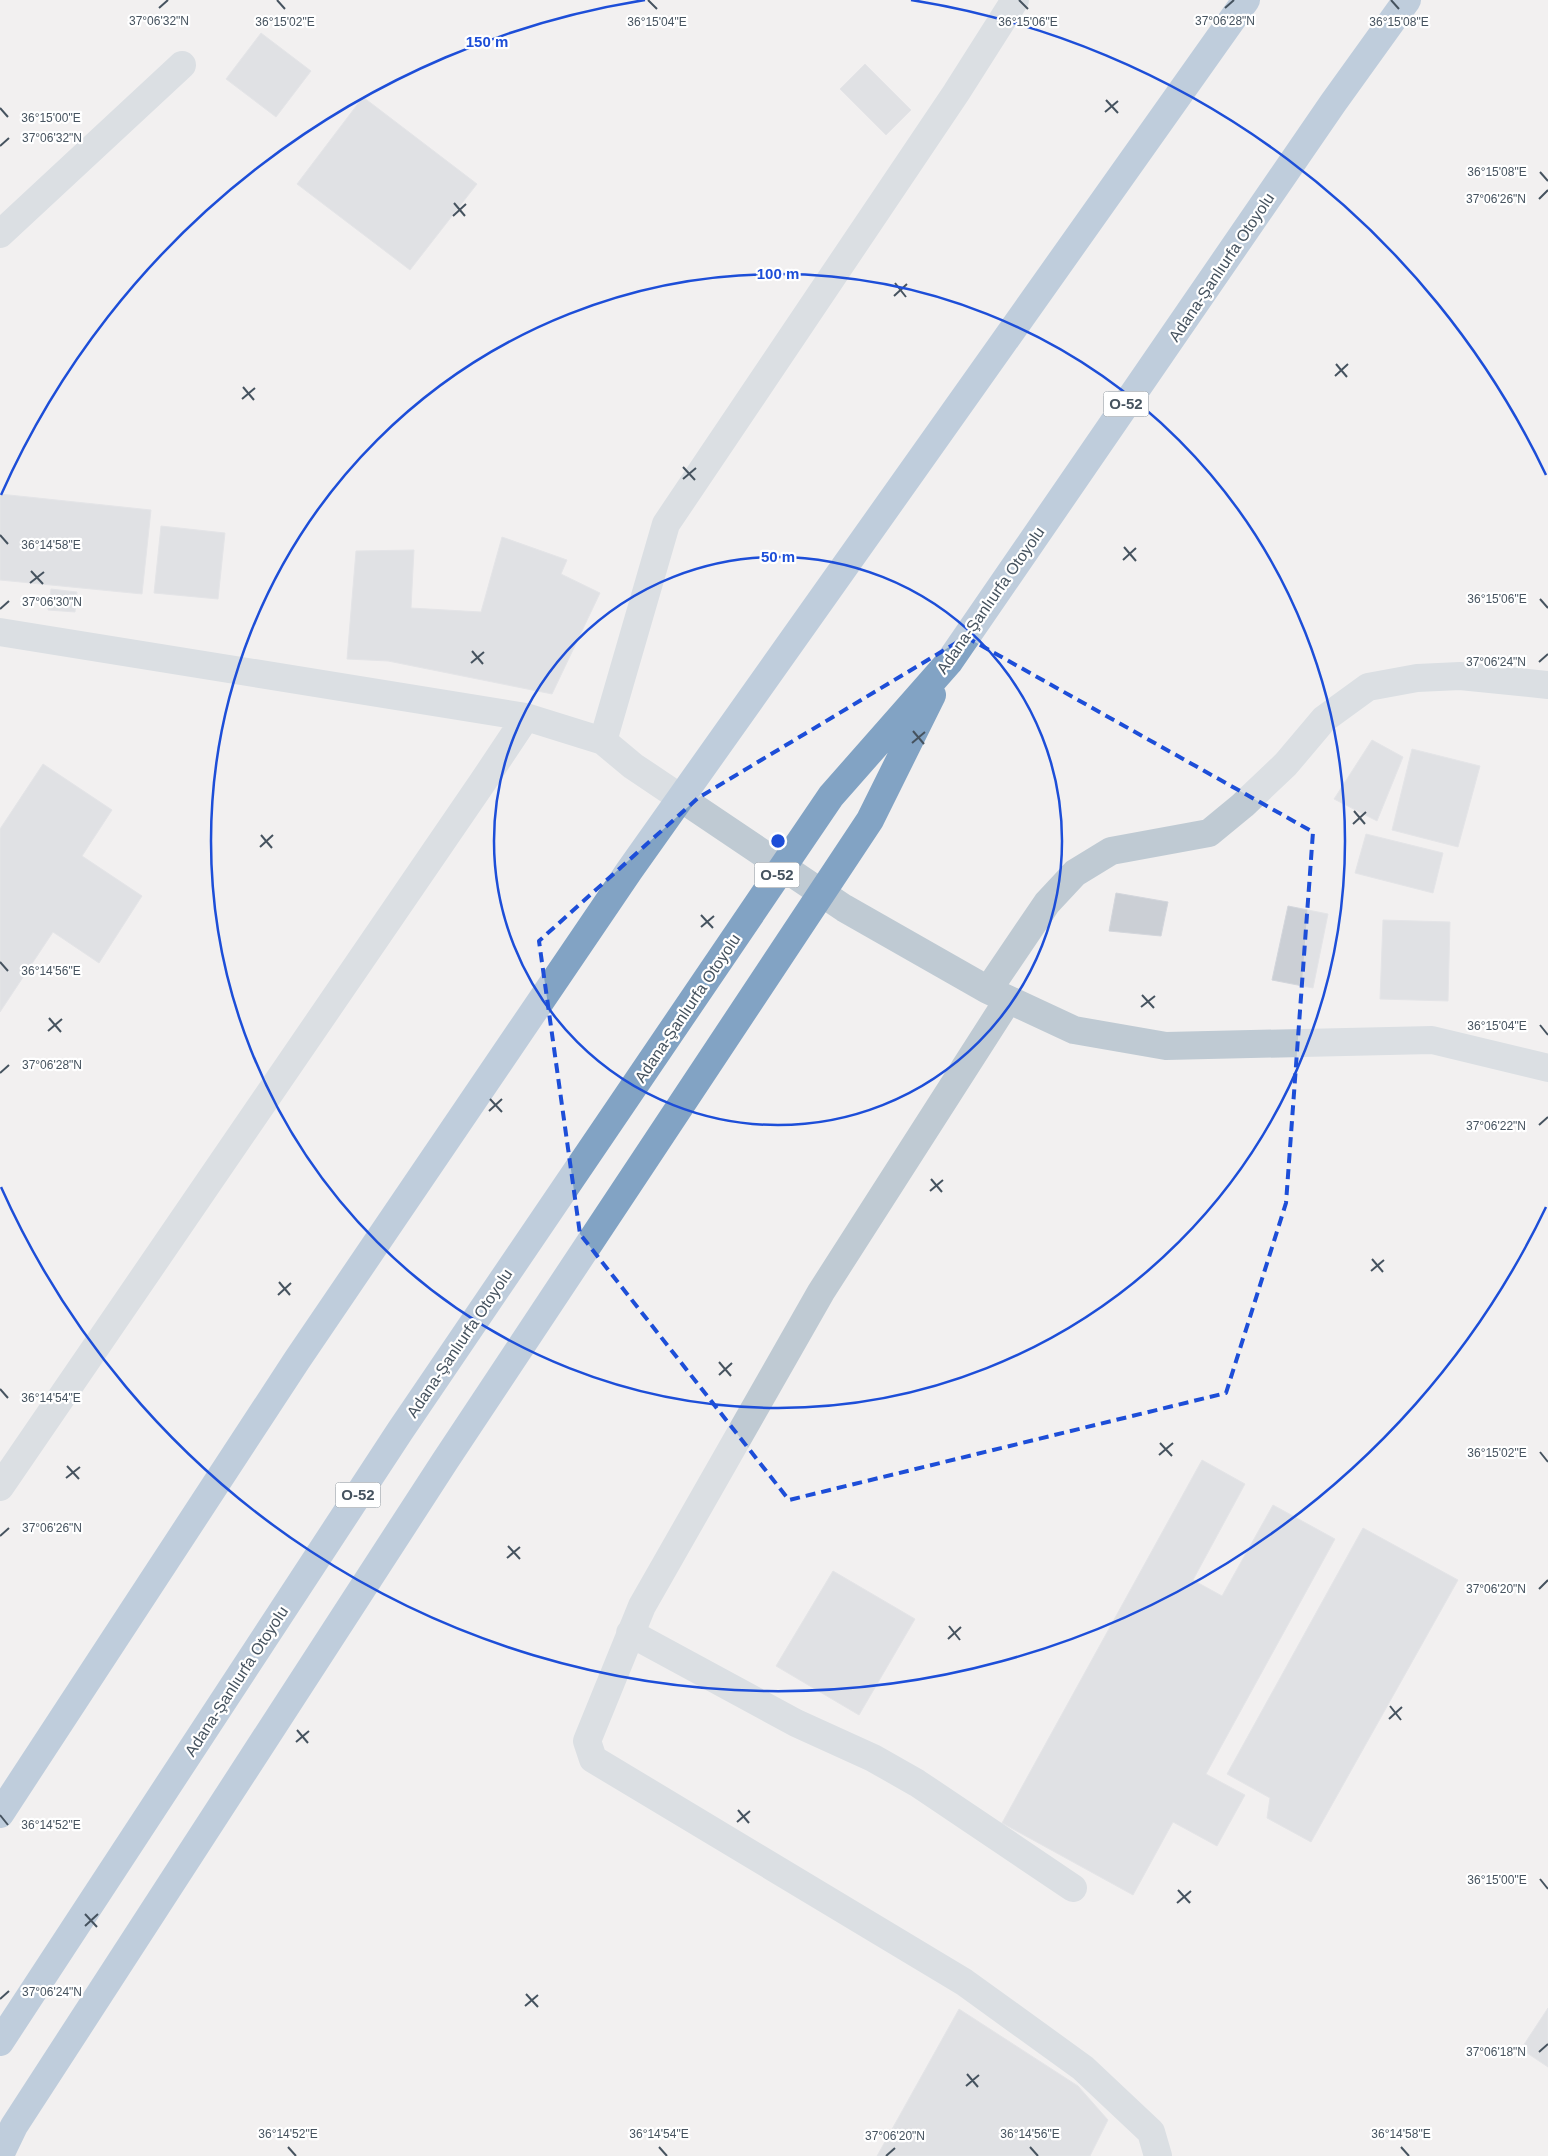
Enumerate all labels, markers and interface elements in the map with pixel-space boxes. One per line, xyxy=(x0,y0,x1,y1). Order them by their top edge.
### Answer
text: 37°06'32"N xyxy=(129,14,189,28)
text: 37°06'28"N xyxy=(1195,14,1255,28)
text: 36°15'02"E xyxy=(255,15,315,29)
text: 36°15'04"E xyxy=(627,15,687,29)
text: 36°15'06"E xyxy=(998,15,1058,29)
text: 36°15'08"E xyxy=(1369,15,1429,29)
text: 150 m xyxy=(466,33,508,50)
text: 36°15'00"E xyxy=(21,111,81,125)
text: 37°06'32"N xyxy=(22,131,82,145)
text: 36°15'08"E xyxy=(1467,165,1527,179)
street label: Adana-Şanlıurfa Otoyolu xyxy=(1165,190,1277,345)
text: 37°06'26"N xyxy=(1466,192,1526,206)
text: 100 m xyxy=(757,265,799,282)
road number: O-52 xyxy=(1104,392,1148,416)
street label: Adana-Şanlıurfa Otoyolu xyxy=(933,524,1048,677)
text: 36°14'58"E xyxy=(21,538,81,552)
text: 50 m xyxy=(761,548,795,565)
text: 36°15'06"E xyxy=(1467,592,1527,606)
text: 37°06'30"N xyxy=(22,595,82,609)
text: 37°06'24"N xyxy=(1466,655,1526,669)
centre of rings xyxy=(769,832,787,850)
road number: O-52 xyxy=(754,862,800,888)
street label: Adana-Şanlıurfa Otoyolu xyxy=(631,931,743,1086)
text: 36°14'56"E xyxy=(21,964,81,978)
text: 36°15'04"E xyxy=(1467,1019,1527,1033)
text: 37°06'28"N xyxy=(22,1058,82,1072)
text: 37°06'22"N xyxy=(1466,1119,1526,1133)
street label: Adana-Şanlıurfa Otoyolu xyxy=(403,1266,515,1421)
text: 36°14'54"E xyxy=(21,1391,81,1405)
text: 36°15'02"E xyxy=(1467,1446,1527,1460)
road number: O-52 xyxy=(336,1482,380,1508)
text: 37°06'26"N xyxy=(22,1521,82,1535)
text: 37°06'20"N xyxy=(1466,1582,1526,1596)
street label: Adana-Şanlıurfa Otoyolu xyxy=(182,1603,291,1759)
text: 36°14'52"E xyxy=(21,1818,81,1832)
text: 36°15'00"E xyxy=(1467,1873,1527,1887)
text: 37°06'24"N xyxy=(22,1985,82,1999)
text: 37°06'18"N xyxy=(1466,2045,1526,2059)
text: 36°14'52"E xyxy=(258,2127,318,2141)
text: 36°14'54"E xyxy=(629,2127,689,2141)
text: 36°14'56"E xyxy=(1000,2127,1060,2141)
text: 36°14'58"E xyxy=(1371,2127,1431,2141)
text: 37°06'20"N xyxy=(865,2129,925,2143)

